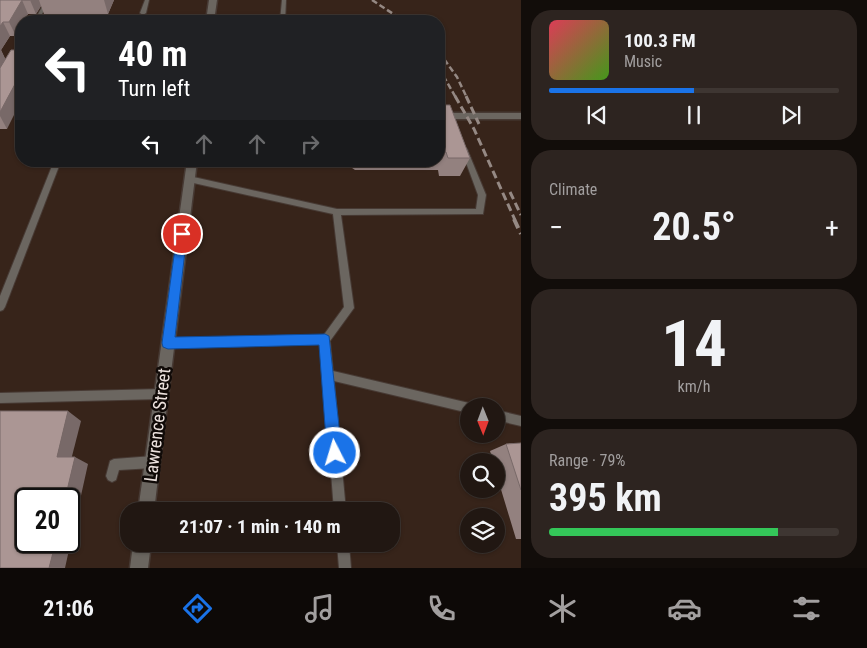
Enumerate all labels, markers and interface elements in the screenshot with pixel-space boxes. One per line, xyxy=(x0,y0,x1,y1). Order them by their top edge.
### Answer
text: 100.3 FM xyxy=(624,29,696,52)
text: 40 m xyxy=(118,34,187,75)
icon: left xyxy=(35,35,100,100)
text: Music xyxy=(624,52,662,71)
text: Turn left xyxy=(118,76,190,101)
icon: previous xyxy=(583,101,611,129)
icon: pause xyxy=(680,101,708,129)
icon: next xyxy=(777,101,805,129)
icon: left xyxy=(137,130,165,158)
icon: ahead xyxy=(190,130,218,158)
icon: ahead xyxy=(243,130,271,158)
icon: right xyxy=(296,130,324,158)
text: Climate xyxy=(549,180,597,199)
text: 20.5° xyxy=(652,205,736,249)
text: − xyxy=(549,211,563,244)
text: + xyxy=(825,211,839,244)
pin xyxy=(161,213,203,255)
icon: arrive xyxy=(168,220,196,248)
text: 14 xyxy=(661,306,727,382)
street label: Lawrence Street xyxy=(140,367,174,483)
text: km/h xyxy=(678,377,710,396)
north arrow xyxy=(460,398,505,442)
map controls xyxy=(460,398,505,553)
position arrow xyxy=(308,426,360,478)
text: Range · 79% xyxy=(549,451,625,470)
button: search xyxy=(460,453,505,498)
text: 395 km xyxy=(549,476,662,520)
speed limit sign: 20 xyxy=(15,488,80,553)
button: layers xyxy=(460,508,505,553)
text: 21:07 · 1 min · 140 m xyxy=(179,515,341,538)
icon: directions xyxy=(180,591,215,626)
icon: music xyxy=(302,591,337,626)
icon: phone xyxy=(424,591,459,626)
icon: climate xyxy=(545,591,580,626)
icon: car xyxy=(667,591,702,626)
icon: filters xyxy=(789,591,824,626)
text: 21:06 xyxy=(43,596,94,621)

